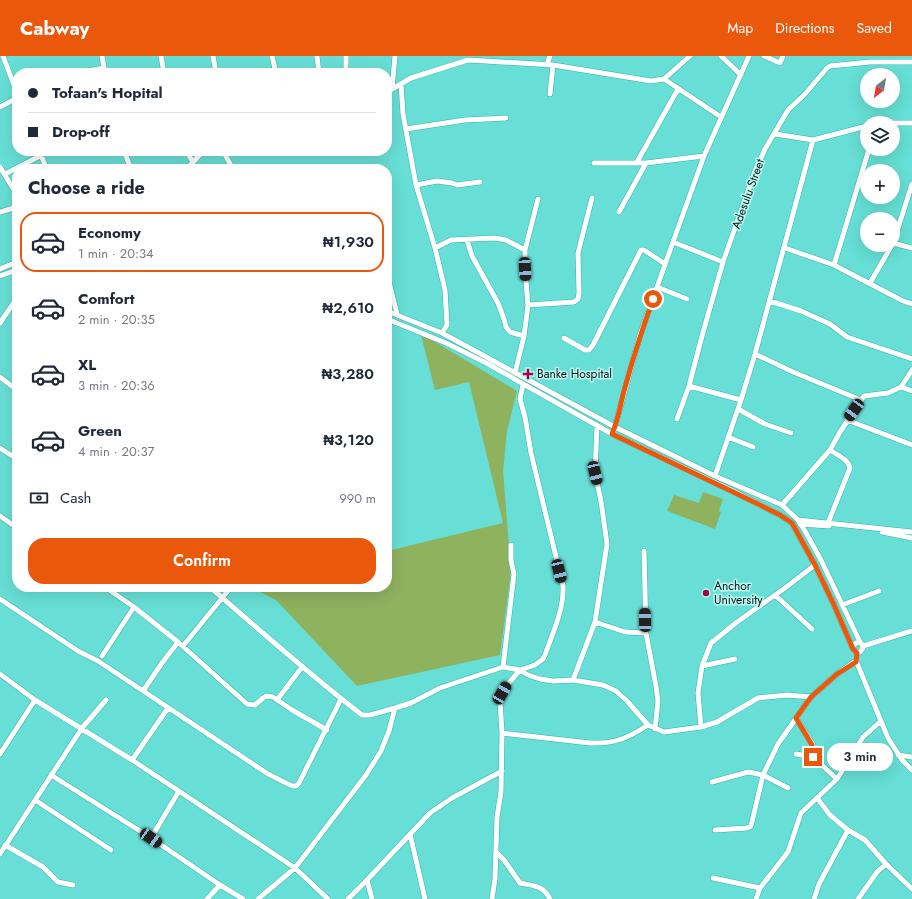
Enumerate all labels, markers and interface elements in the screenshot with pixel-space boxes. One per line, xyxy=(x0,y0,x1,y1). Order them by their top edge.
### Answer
text: Cabway xyxy=(20,15,90,42)
text: Map xyxy=(727,18,753,38)
text: Directions xyxy=(775,18,835,38)
text: Saved xyxy=(857,18,892,38)
north arrow xyxy=(860,68,900,108)
map controls xyxy=(860,68,900,252)
text: Tofaan's Hopital xyxy=(52,82,163,104)
button: layers xyxy=(860,116,900,156)
text: Drop-off xyxy=(52,121,110,143)
street label: Adesulu Street xyxy=(727,156,769,232)
button: + xyxy=(860,164,900,204)
text: Choose a ride xyxy=(28,175,145,201)
button: − xyxy=(860,212,900,252)
text: Economy xyxy=(78,222,141,244)
icon: car xyxy=(30,224,66,260)
text: ₦1,930 xyxy=(323,231,374,253)
text: 1 min · 20:34 xyxy=(78,244,154,263)
car xyxy=(518,257,532,281)
text: Comfort xyxy=(78,288,135,310)
icon: car xyxy=(30,290,66,326)
route start xyxy=(644,290,662,308)
text: ₦2,610 xyxy=(322,297,374,319)
text: 2 min · 20:35 xyxy=(78,310,155,329)
text: XL xyxy=(78,354,96,376)
icon: car xyxy=(30,356,66,392)
text: ₦3,280 xyxy=(322,363,374,385)
place label: Banke Hospital xyxy=(537,365,612,383)
marker: Banke Hospital xyxy=(522,368,534,380)
text: 3 min · 20:36 xyxy=(78,376,155,395)
car xyxy=(842,397,866,423)
text: Green xyxy=(78,420,122,442)
icon: car xyxy=(30,422,66,458)
text: ₦3,120 xyxy=(323,429,374,451)
text: 4 min · 20:37 xyxy=(78,442,154,461)
car xyxy=(586,460,604,486)
icon: cash xyxy=(28,487,50,509)
text: Cash xyxy=(60,487,91,509)
text: 990 m xyxy=(339,489,376,508)
button: Confirm xyxy=(28,538,376,584)
car xyxy=(550,558,568,584)
place label: Anchor University xyxy=(714,577,763,609)
marker: Anchor University xyxy=(701,588,711,598)
car xyxy=(639,608,651,632)
car xyxy=(491,680,513,706)
callout: 3 min xyxy=(827,743,893,771)
text: 3 min xyxy=(844,747,876,766)
route end xyxy=(804,748,822,766)
car xyxy=(138,826,164,850)

